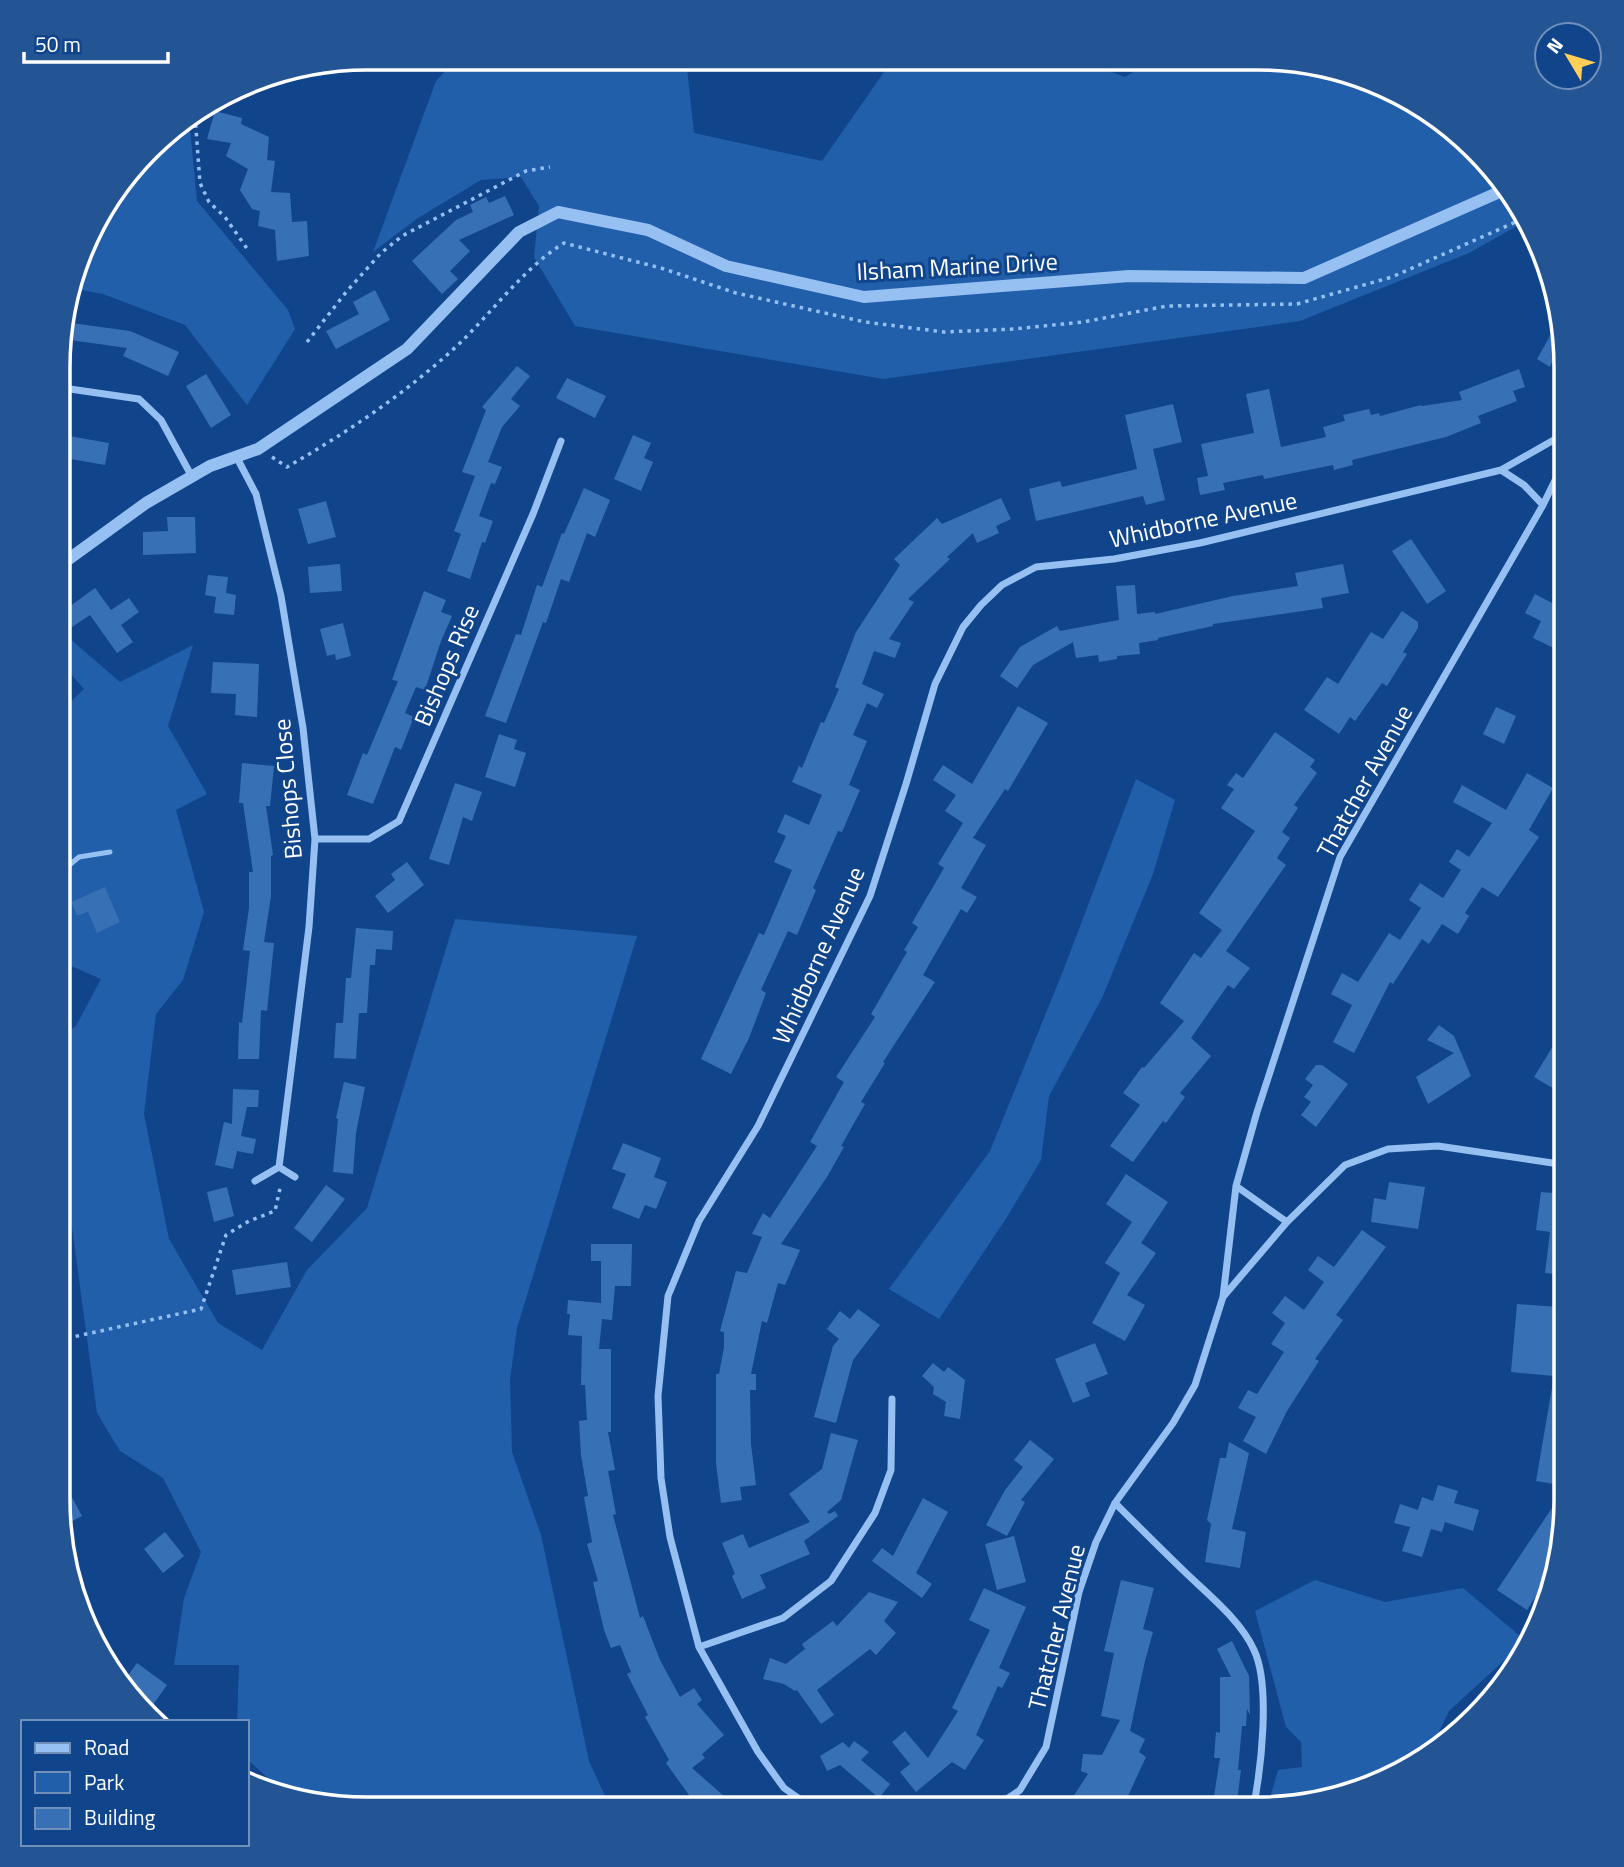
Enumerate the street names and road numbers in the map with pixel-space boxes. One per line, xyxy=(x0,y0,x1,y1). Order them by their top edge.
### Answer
street label: Ilsham Marine Drive xyxy=(856,243,1058,289)
street label: Whidborne Avenue xyxy=(1106,482,1300,556)
street label: Bishops Rise xyxy=(404,599,488,731)
street label: Thatcher Avenue xyxy=(1307,698,1421,864)
street label: Bishops Close xyxy=(263,717,311,861)
street label: Whidborne Avenue xyxy=(763,860,873,1050)
street label: Thatcher Avenue xyxy=(1018,1540,1094,1714)

